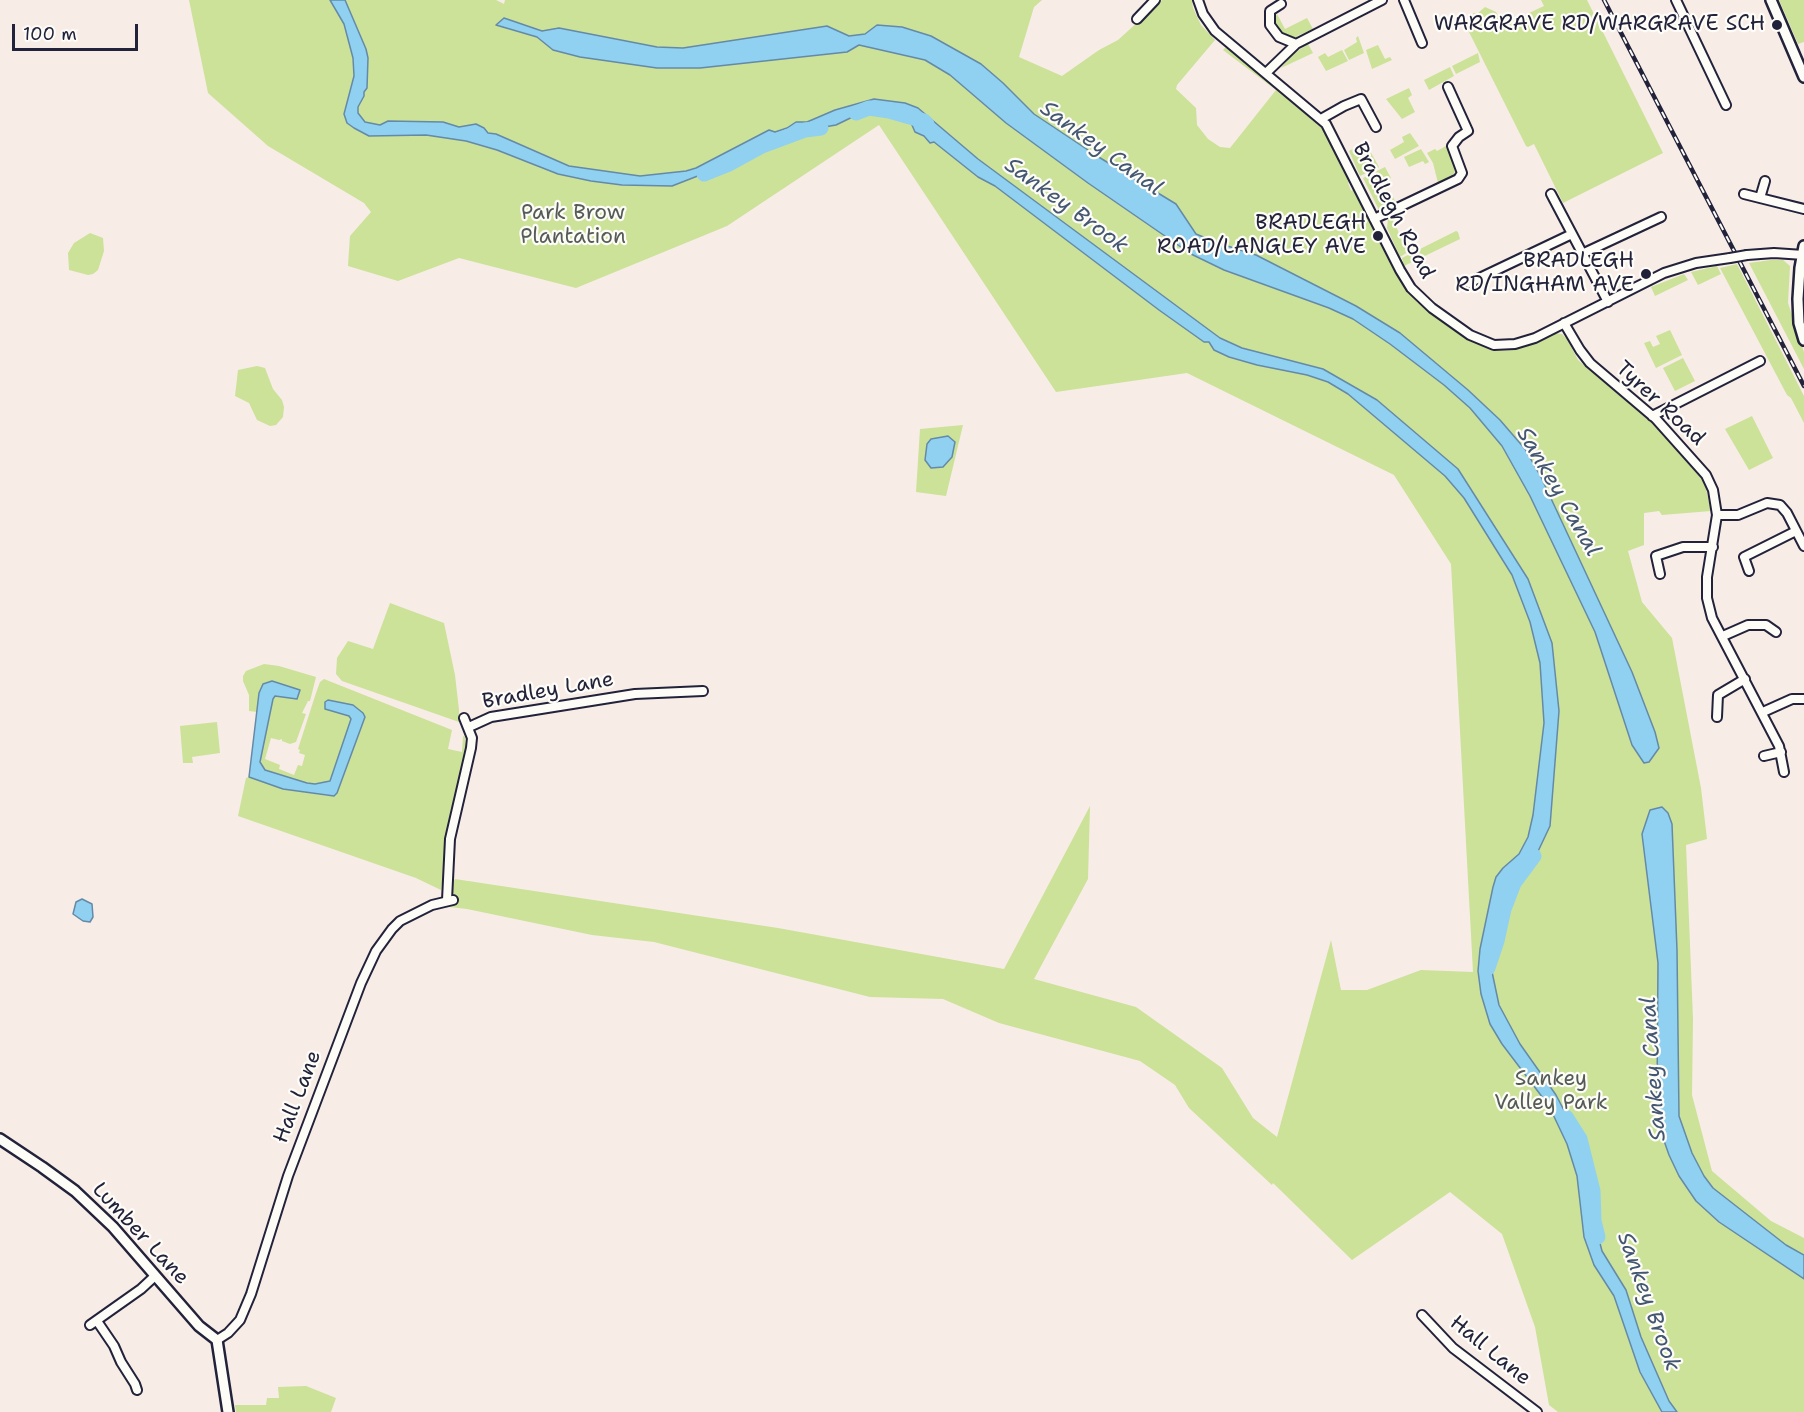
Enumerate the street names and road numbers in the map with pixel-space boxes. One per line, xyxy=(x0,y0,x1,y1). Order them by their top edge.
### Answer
street label: Bradlegh Road xyxy=(1347,139,1439,283)
street label: Tyrer Road xyxy=(1610,356,1710,452)
street label: Bradley Lane xyxy=(480,667,616,715)
street label: Hall Lane xyxy=(269,1047,327,1147)
street label: Lumber Lane xyxy=(86,1178,194,1290)
street label: Hall Lane xyxy=(1444,1311,1536,1391)

